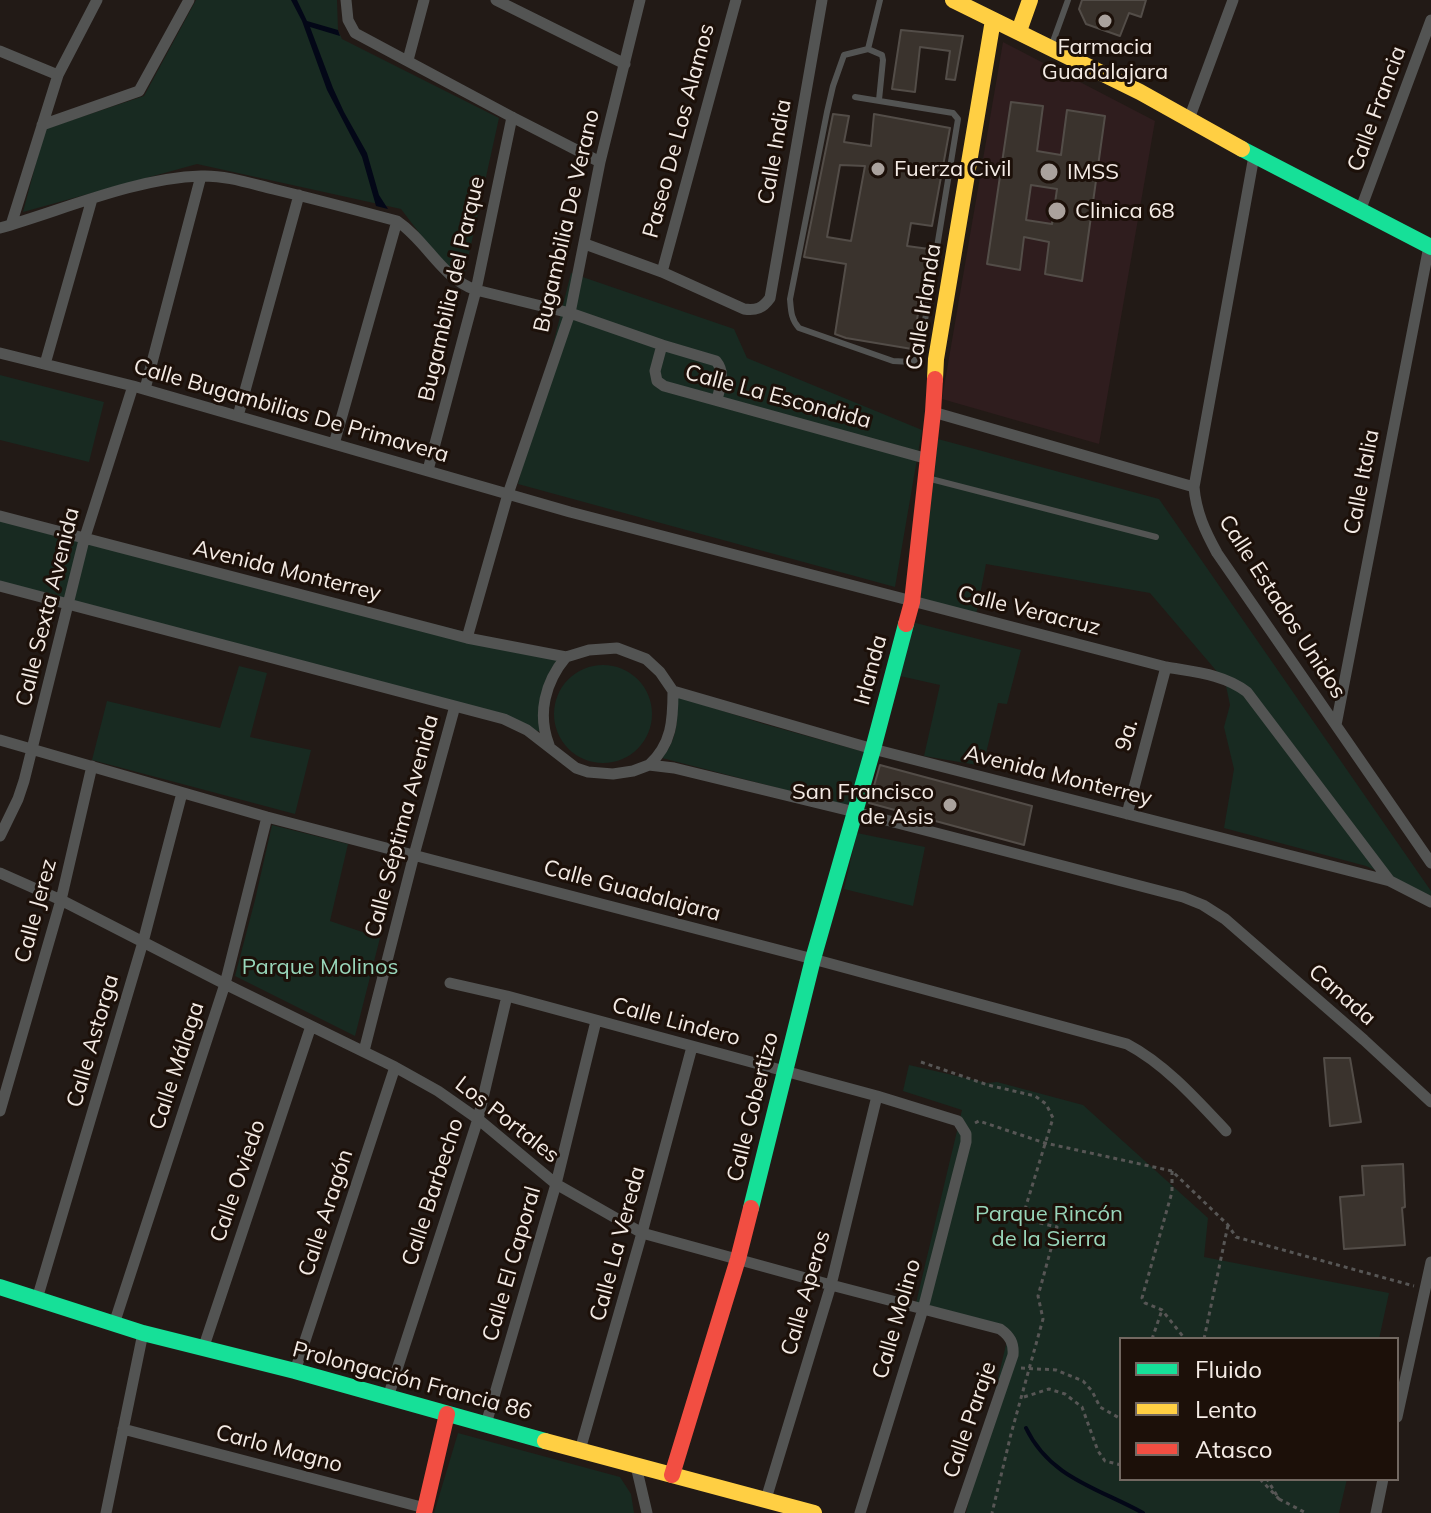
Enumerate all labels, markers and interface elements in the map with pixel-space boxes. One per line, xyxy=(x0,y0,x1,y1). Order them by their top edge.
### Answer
marker: Farmacia Guadalajara xyxy=(1096,12,1114,30)
street label: Paseo De Los Alamos xyxy=(638,21,720,241)
place label: Farmacia Guadalajara xyxy=(1042,34,1168,86)
street label: Calle Francia xyxy=(1342,43,1412,175)
street label: Calle India xyxy=(753,97,797,207)
street label: Bugambilia De Verano xyxy=(528,107,606,335)
place label: Fuerza Civil xyxy=(894,156,1011,182)
place label: IMSS xyxy=(1067,159,1119,185)
marker: Fuerza Civil xyxy=(869,160,887,178)
marker: IMSS xyxy=(1038,161,1060,183)
street label: Bugambilia del Parque xyxy=(413,174,491,404)
place label: Clinica 68 xyxy=(1075,198,1175,224)
marker: Clinica 68 xyxy=(1046,200,1068,222)
street label: Calle Irlanda xyxy=(901,242,947,372)
street label: Calle Bugambilias De Primavera xyxy=(130,353,452,469)
street label: Calle La Escondida xyxy=(682,359,874,435)
street label: Calle Italia xyxy=(1339,427,1385,537)
street label: Calle Sexta Avenida xyxy=(11,505,85,709)
street label: Calle Estados Unidos xyxy=(1213,510,1351,704)
street label: Avenida Monterrey xyxy=(190,535,384,607)
street label: Calle Veracruz xyxy=(955,581,1103,641)
street label: Irlanda xyxy=(849,632,893,708)
street label: Calle Séptima Avenida xyxy=(360,712,444,940)
street label: 9a. xyxy=(1110,716,1144,754)
street label: Avenida Monterrey xyxy=(961,740,1155,812)
place label: San Francisco de Asis xyxy=(792,779,934,830)
marker: San Francisco de Asis xyxy=(941,796,959,814)
street label: Calle Guadalajara xyxy=(540,855,724,927)
street label: Calle Jerez xyxy=(9,856,63,966)
park label: Parque Molinos xyxy=(242,954,398,980)
street label: Canada xyxy=(1303,959,1381,1031)
street label: Calle Astorga xyxy=(61,971,125,1111)
street label: Calle Lindero xyxy=(609,992,743,1052)
street label: Calle Málaga xyxy=(144,999,210,1133)
street label: Calle Cobertizo xyxy=(722,1029,784,1185)
street label: Los Portales xyxy=(450,1071,564,1169)
street label: Calle Barbecho xyxy=(397,1115,469,1269)
street label: Calle Oviedo xyxy=(205,1116,271,1246)
street label: Calle Aragón xyxy=(293,1146,359,1280)
street label: Calle La Vereda xyxy=(585,1164,651,1324)
street label: Calle El Caporal xyxy=(477,1183,547,1345)
park label: Parque Rincón de la Sierra xyxy=(975,1201,1123,1252)
street label: Calle Aperos xyxy=(776,1227,836,1359)
street label: Calle Molino xyxy=(867,1256,927,1382)
street label: Prolongación Francia 86 xyxy=(290,1336,534,1426)
legend xyxy=(1119,1337,1399,1481)
text: Fluido xyxy=(1195,1354,1262,1384)
street label: Calle Paraje xyxy=(938,1358,1002,1482)
text: Lento xyxy=(1195,1394,1257,1424)
street label: Carlo Magno xyxy=(213,1419,345,1479)
text: Atasco xyxy=(1195,1434,1272,1464)

